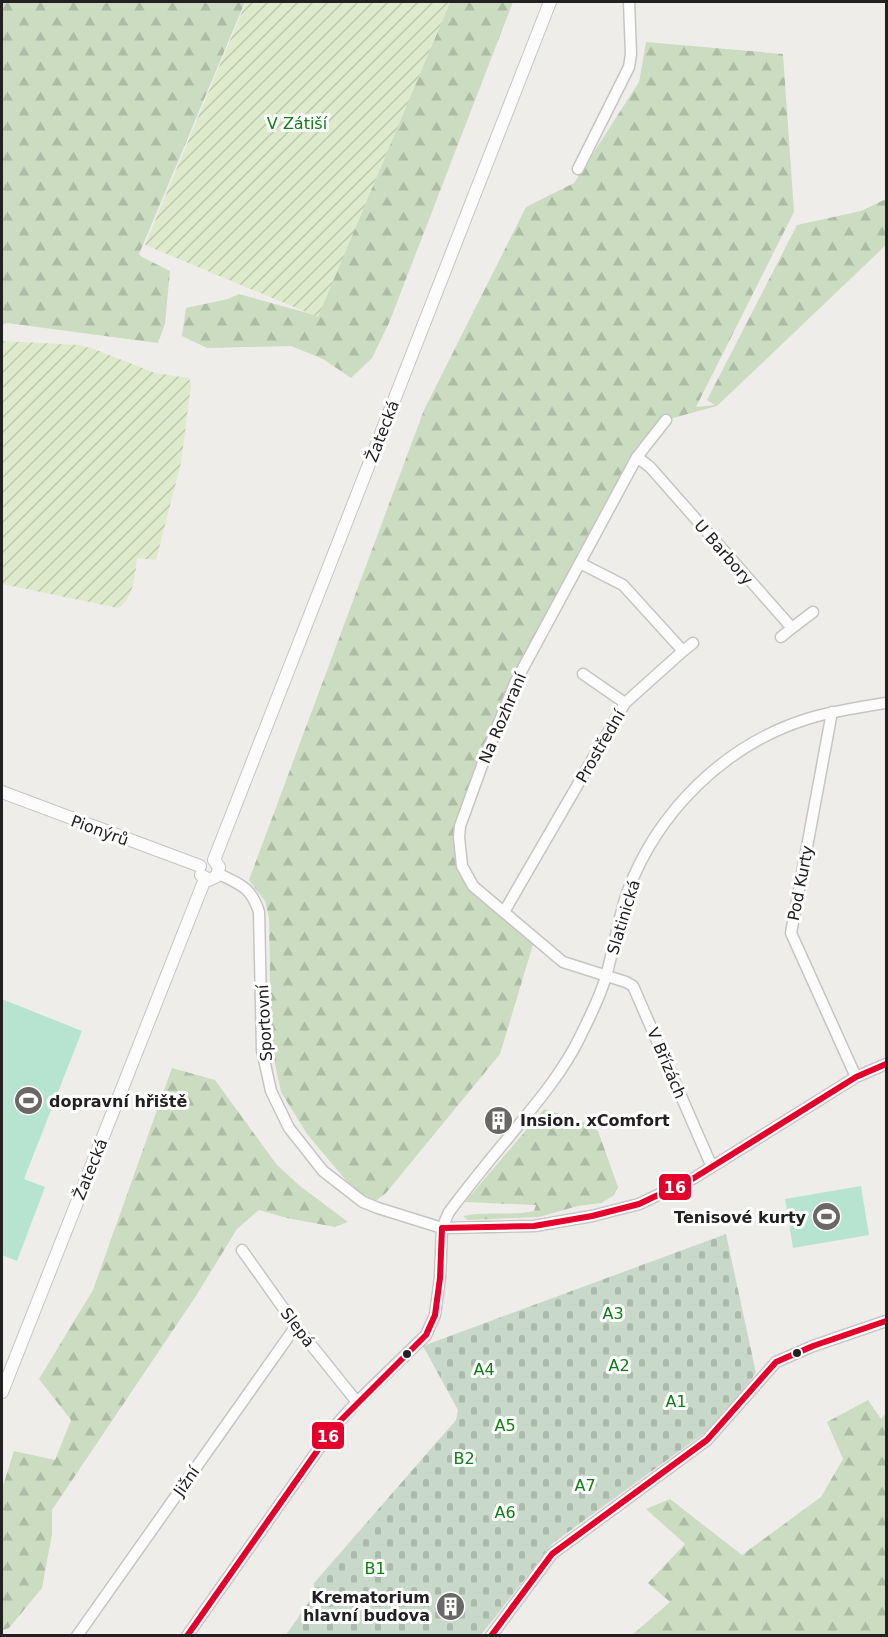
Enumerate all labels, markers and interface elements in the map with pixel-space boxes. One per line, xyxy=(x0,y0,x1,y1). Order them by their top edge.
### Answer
park label: V Zátiší xyxy=(267,114,328,133)
street label: Žatecká xyxy=(362,398,403,465)
street label: U Barbory xyxy=(690,516,757,589)
street label: Na Rozhraní xyxy=(475,670,530,766)
street label: Prostřední xyxy=(572,706,629,786)
street label: Pionýrů xyxy=(68,811,131,850)
street label: Pod Kurty xyxy=(784,844,817,922)
street label: Slatinická xyxy=(603,877,644,957)
street label: Sportovní xyxy=(253,984,276,1062)
street label: V Břízách xyxy=(643,1025,690,1102)
sports icon: dopravní hřiště xyxy=(12,1085,44,1117)
place label: dopravní hřiště xyxy=(49,1092,187,1111)
building icon: Insion. xComfort xyxy=(483,1104,515,1136)
place label: Insion. xComfort xyxy=(520,1111,670,1130)
street label: Žatecká xyxy=(70,1136,111,1203)
line badge: 16 xyxy=(658,1173,692,1201)
text: 16 xyxy=(664,1178,686,1197)
sports icon: Tenisové kurty xyxy=(811,1201,843,1233)
place label: Tenisové kurty xyxy=(674,1208,807,1227)
street label: Slepá xyxy=(277,1304,319,1351)
park label: A3 xyxy=(602,1304,624,1323)
unlabelled marker xyxy=(791,1347,803,1359)
unlabelled marker xyxy=(401,1348,413,1360)
park label: A2 xyxy=(608,1356,630,1375)
park label: A4 xyxy=(473,1360,495,1379)
park label: A1 xyxy=(665,1392,687,1411)
park label: A5 xyxy=(494,1416,516,1435)
line badge: 16 xyxy=(311,1421,345,1450)
text: 16 xyxy=(317,1427,339,1446)
park label: B2 xyxy=(453,1449,475,1468)
street label: Jižní xyxy=(169,1462,204,1501)
park label: A7 xyxy=(574,1476,596,1495)
park label: A6 xyxy=(494,1503,516,1522)
park label: B1 xyxy=(364,1559,386,1578)
place label: Krematorium hlavní budova xyxy=(303,1588,430,1625)
building icon: Krematorium hlavní budova xyxy=(435,1590,467,1622)

